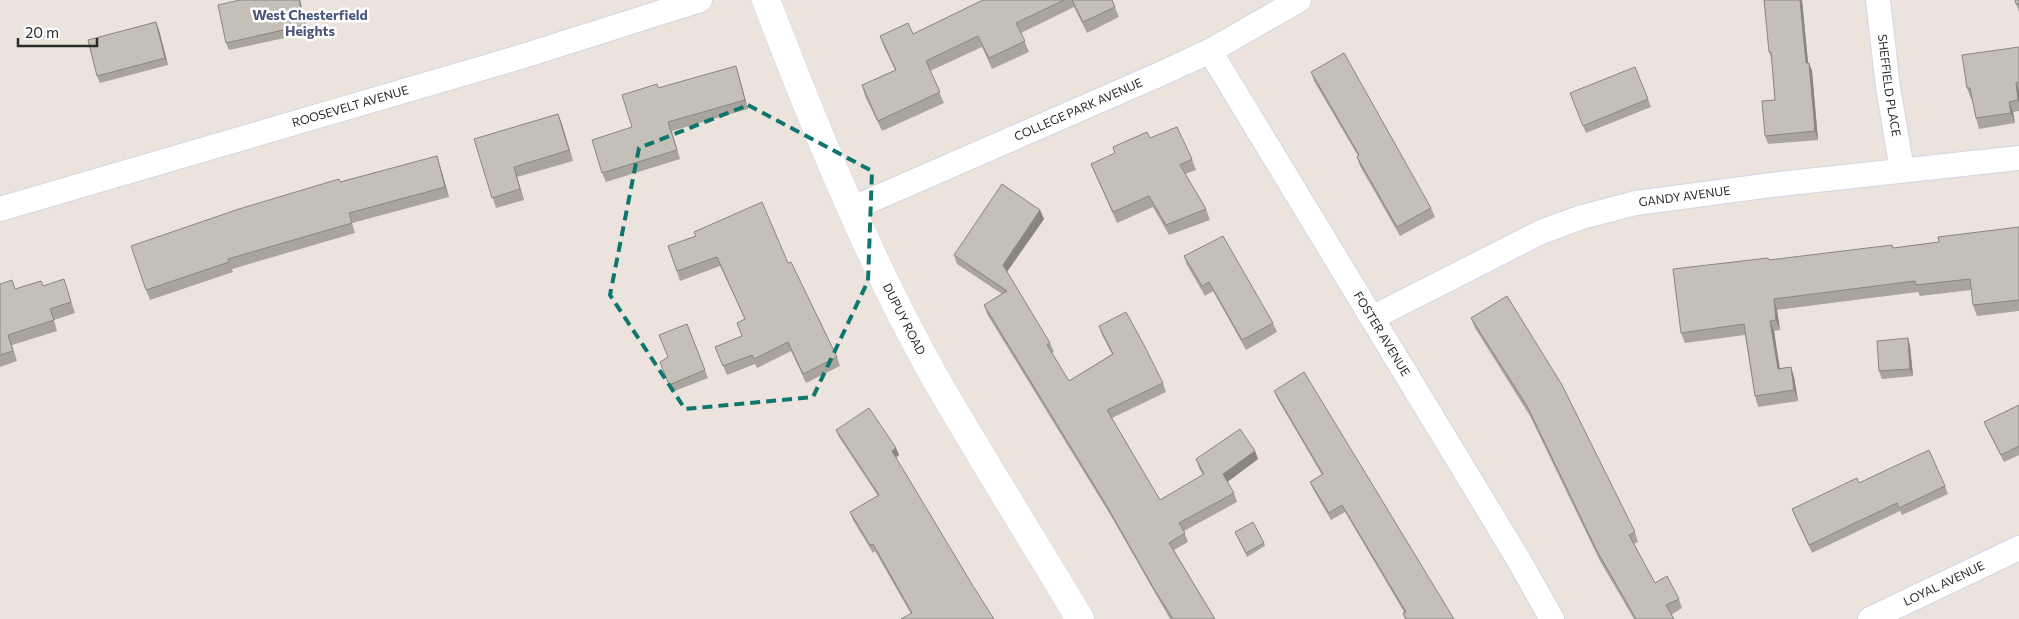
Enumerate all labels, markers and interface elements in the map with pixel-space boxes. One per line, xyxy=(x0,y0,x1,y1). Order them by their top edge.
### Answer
district label: West Chesterfield Heights xyxy=(252,6,368,39)
scale bar xyxy=(18,15,96,47)
text: 20 m xyxy=(25,23,59,41)
street label: SHEFFIELD PLACE xyxy=(1876,33,1904,137)
street label: COLLEGE PARK AVENUE xyxy=(1012,75,1144,143)
street label: ROOSEVELT AVENUE xyxy=(290,82,410,129)
street label: GANDY AVENUE xyxy=(1638,183,1731,209)
street label: DUPUY ROAD xyxy=(881,281,929,357)
street label: FOSTER AVENUE xyxy=(1352,289,1414,378)
street label: LOYAL AVENUE xyxy=(1901,558,1986,608)

